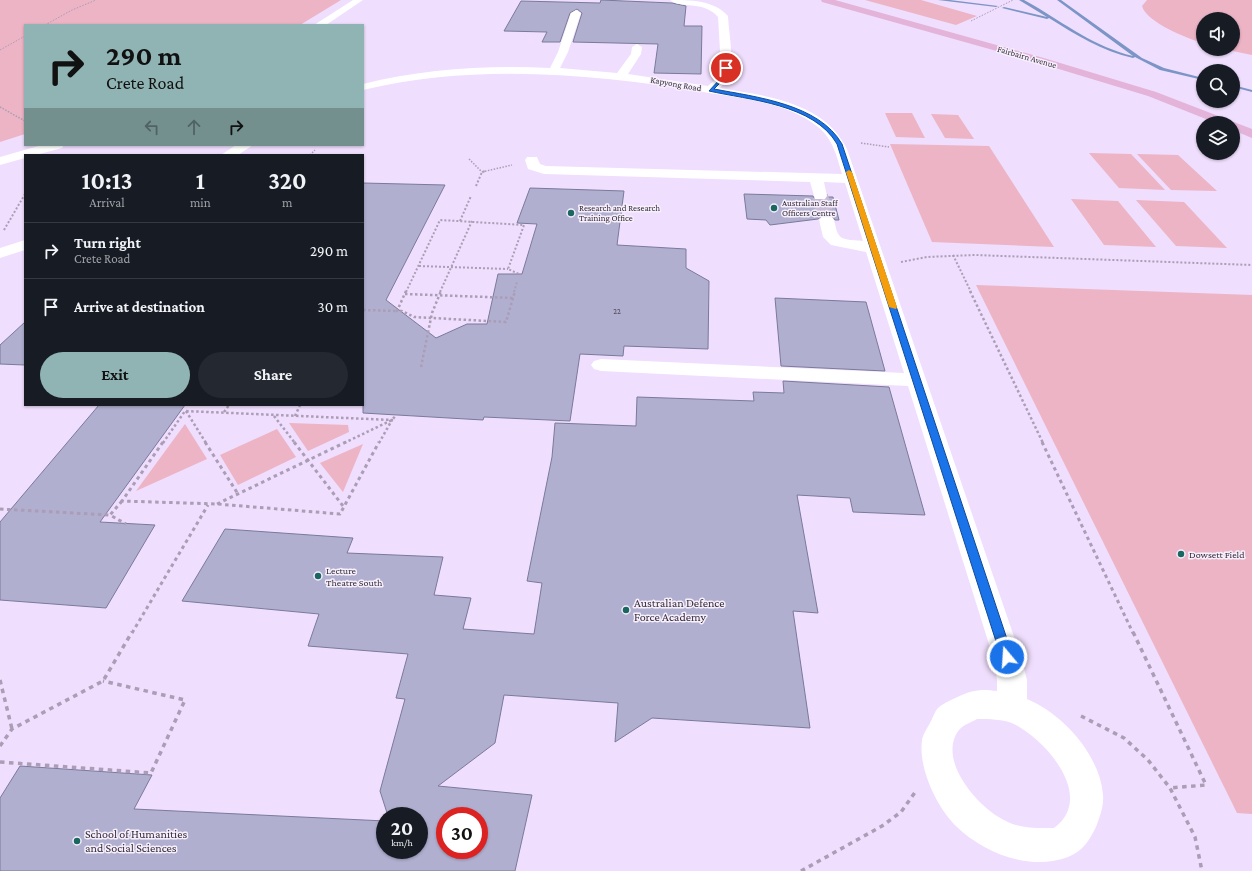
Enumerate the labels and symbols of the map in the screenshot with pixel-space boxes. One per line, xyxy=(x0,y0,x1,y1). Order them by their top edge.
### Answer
street label: Fairbairn Avenue xyxy=(996,44,1058,70)
pin xyxy=(709,51,743,85)
street label: Kapyong Road xyxy=(650,75,703,93)
place label: Australian Staff Officers Centre xyxy=(782,198,839,218)
place label: Research and Research Training Office xyxy=(579,203,660,223)
marker: Australian Staff Officers Centre xyxy=(769,203,779,213)
marker: Research and Research Training Office xyxy=(566,208,576,218)
house number: 22 xyxy=(613,307,621,316)
marker: Dowsett Field xyxy=(1176,549,1186,559)
place label: Dowsett Field xyxy=(1189,549,1245,560)
place label: Lecture Theatre South xyxy=(326,565,383,588)
marker: Lecture Theatre South xyxy=(313,571,323,581)
place label: Australian Defence Force Academy xyxy=(634,596,725,624)
marker: Australian Defence Force Academy xyxy=(621,605,631,615)
position arrow xyxy=(986,636,1028,678)
speed limit sign: 30 xyxy=(436,807,488,859)
place label: School of Humanities and Social Sciences xyxy=(85,827,187,855)
marker: School of Humanities and Social Sciences xyxy=(72,836,82,846)

